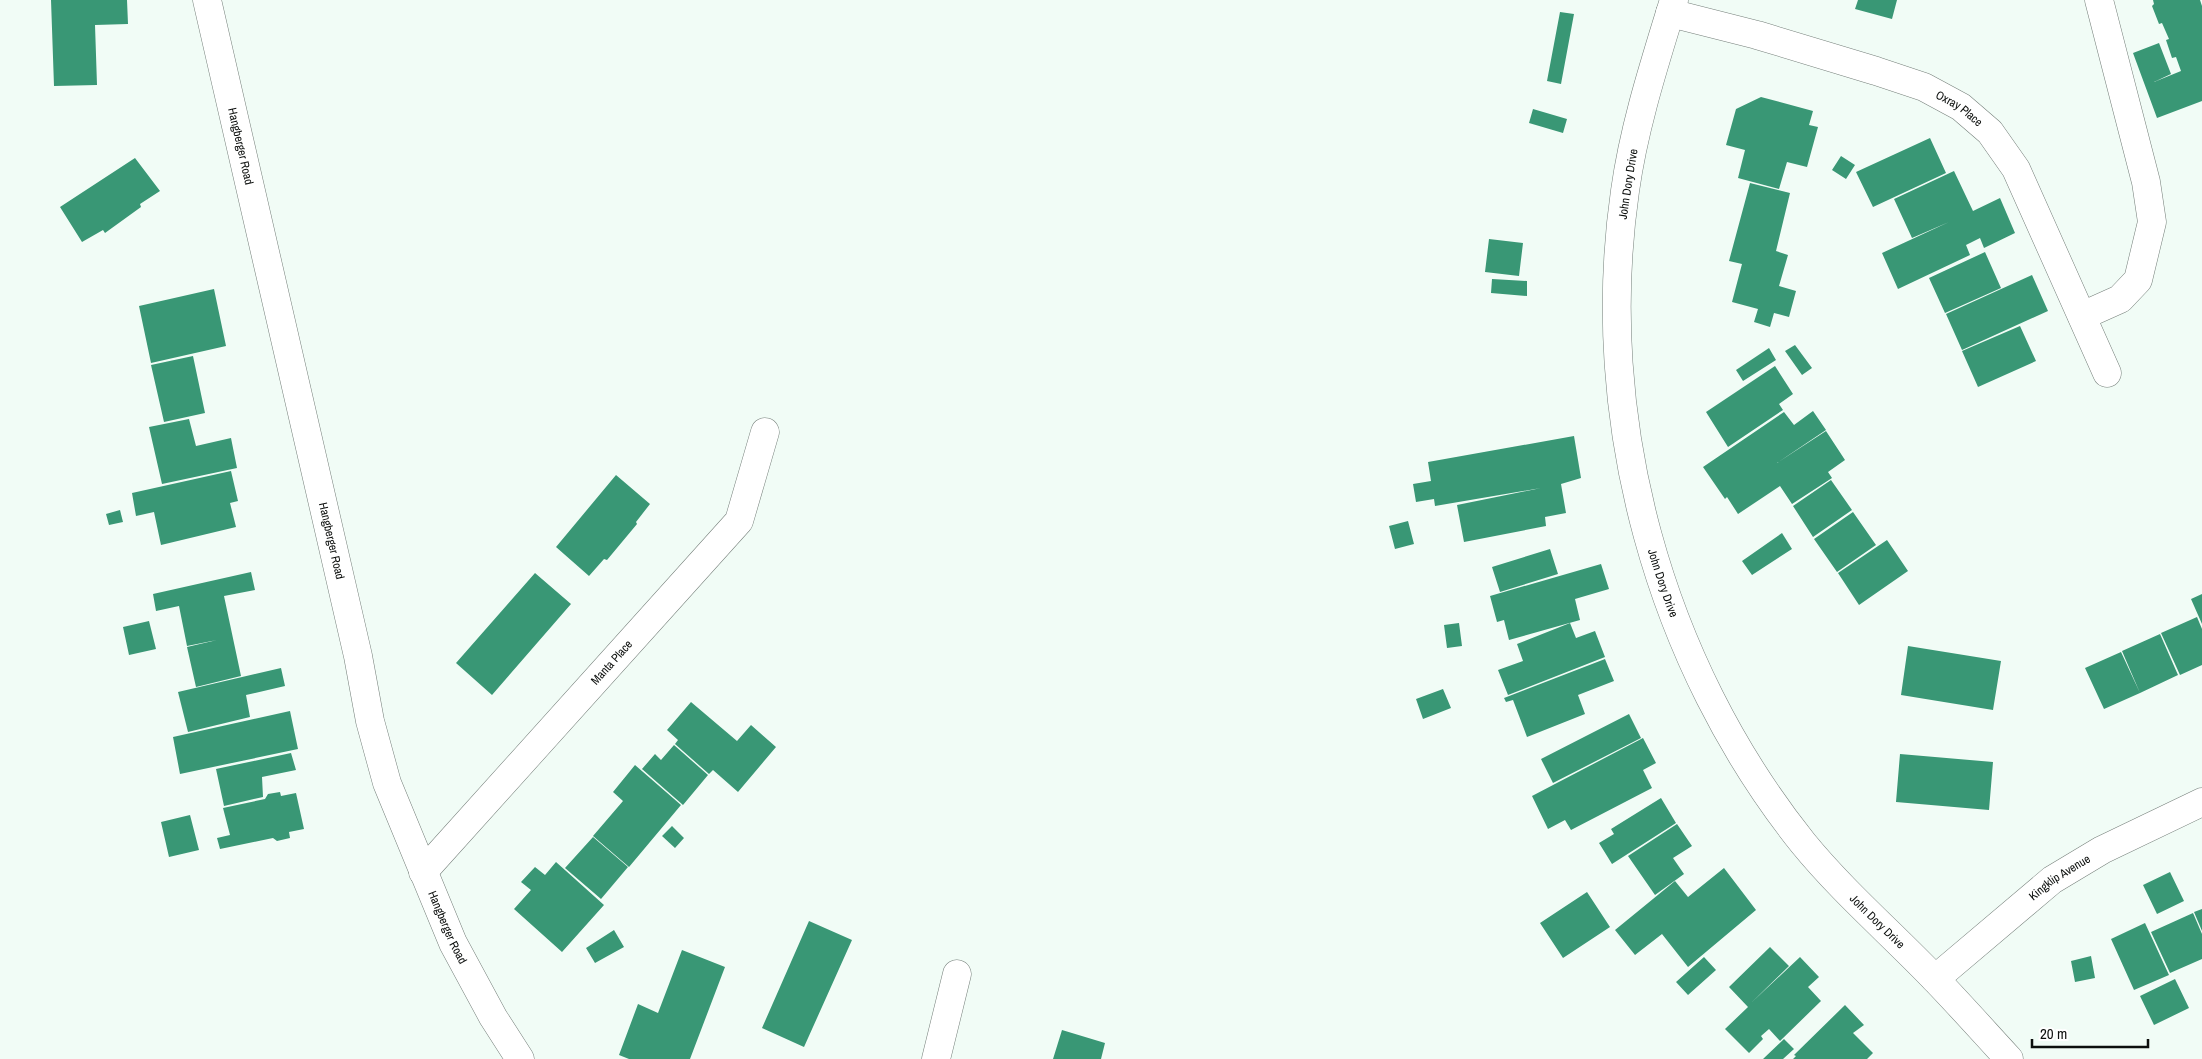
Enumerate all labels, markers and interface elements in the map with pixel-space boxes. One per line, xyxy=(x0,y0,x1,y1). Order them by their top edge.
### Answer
street label: Oxray Place xyxy=(1933,87,1986,130)
street label: Hangberger Road xyxy=(224,106,257,186)
street label: John Dory Drive xyxy=(1615,148,1641,220)
street label: Hangberger Road xyxy=(315,501,348,581)
street label: John Dory Drive xyxy=(1644,547,1682,620)
street label: Manta Place xyxy=(587,637,636,688)
street label: Kingklip Avenue xyxy=(2026,851,2093,904)
street label: Hangberger Road xyxy=(424,888,471,967)
street label: John Dory Drive xyxy=(1846,891,1908,952)
scale bar xyxy=(2032,1016,2148,1048)
text: 20 m xyxy=(2040,1023,2067,1044)

